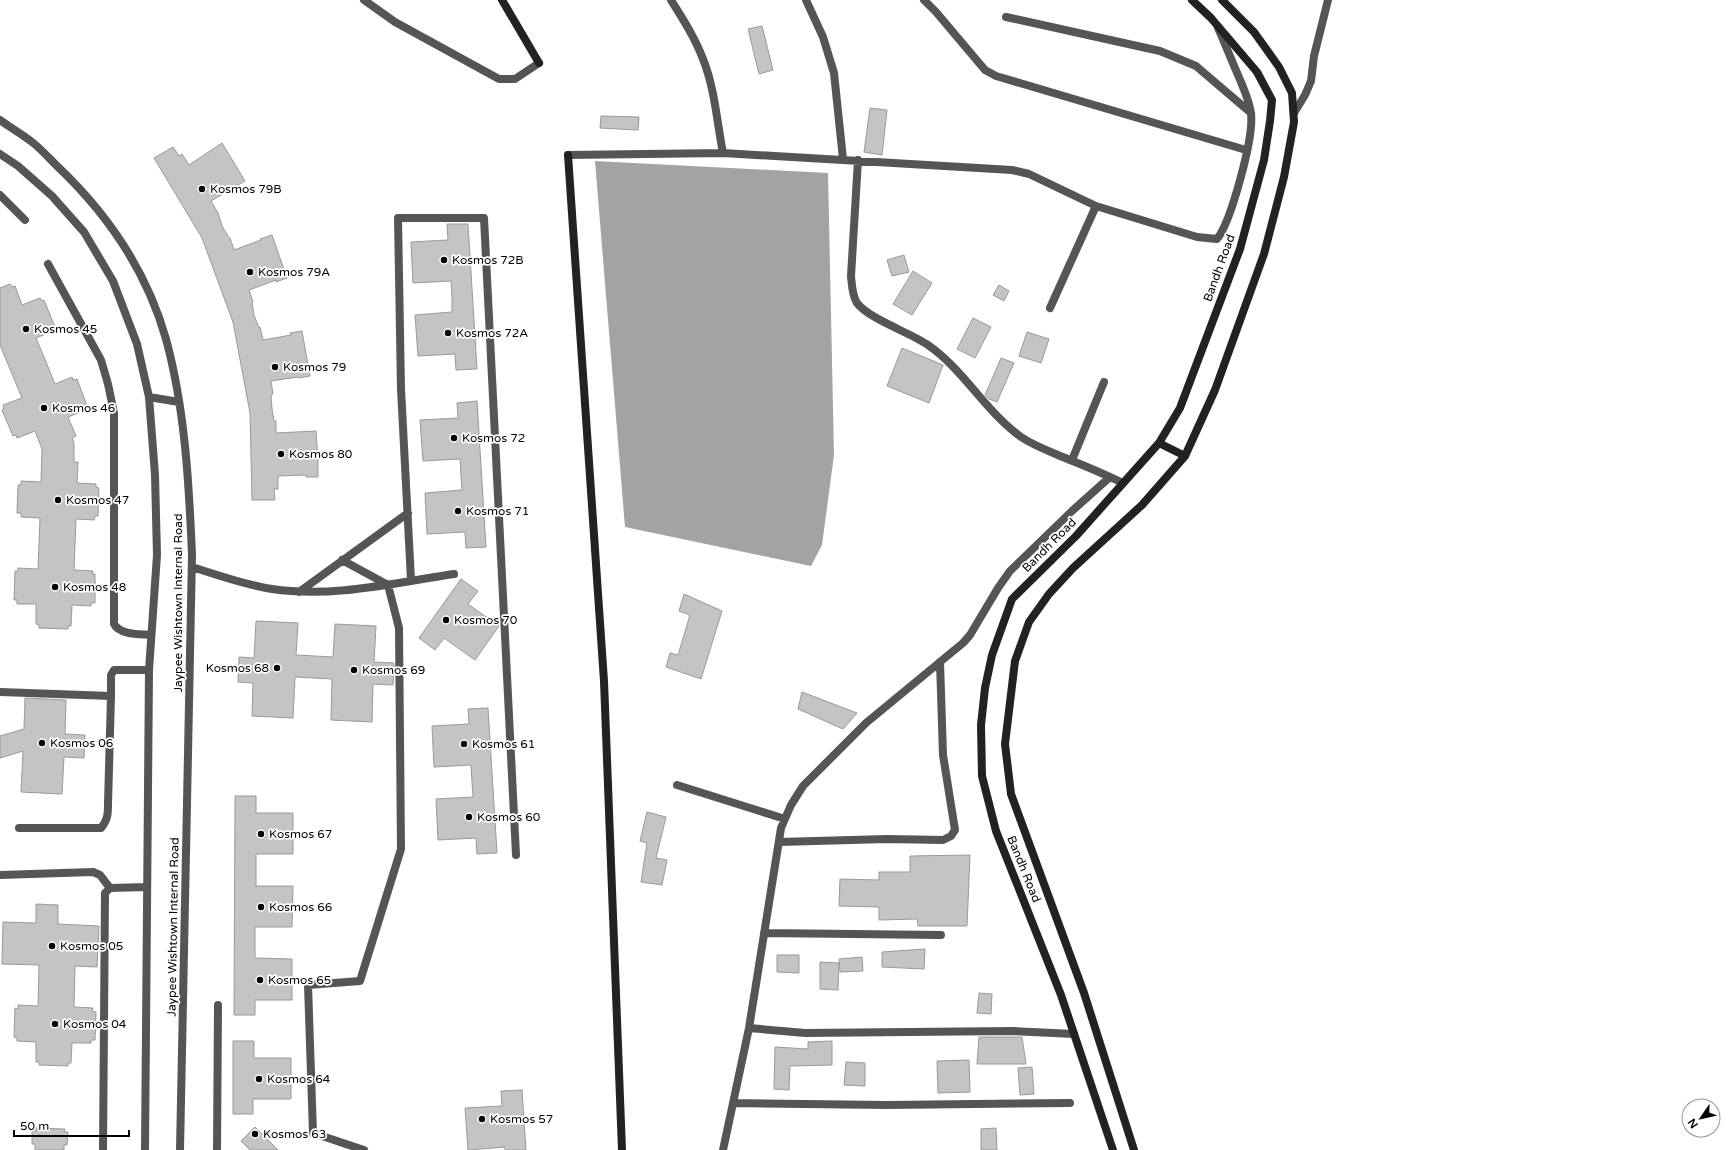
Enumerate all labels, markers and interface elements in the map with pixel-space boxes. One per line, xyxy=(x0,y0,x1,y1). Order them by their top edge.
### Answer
place label: Kosmos 79B xyxy=(210,182,282,196)
marker: Kosmos 79B xyxy=(197,184,207,194)
street label: Bandh Road xyxy=(1200,232,1238,304)
place label: Kosmos 72B xyxy=(452,253,524,267)
marker: Kosmos 72B xyxy=(439,255,449,265)
place label: Kosmos 79A xyxy=(258,265,330,279)
marker: Kosmos 79A xyxy=(245,267,255,277)
place label: Kosmos 45 xyxy=(34,322,97,336)
marker: Kosmos 45 xyxy=(21,324,31,334)
place label: Kosmos 72A xyxy=(456,326,528,340)
marker: Kosmos 72A xyxy=(443,328,453,338)
place label: Kosmos 79 xyxy=(283,360,346,374)
marker: Kosmos 79 xyxy=(270,362,280,372)
place label: Kosmos 46 xyxy=(52,401,115,415)
marker: Kosmos 46 xyxy=(39,403,49,413)
place label: Kosmos 72 xyxy=(462,431,525,445)
marker: Kosmos 72 xyxy=(449,433,459,443)
place label: Kosmos 80 xyxy=(289,447,353,461)
marker: Kosmos 80 xyxy=(276,449,286,459)
place label: Kosmos 47 xyxy=(66,493,129,507)
marker: Kosmos 47 xyxy=(53,495,63,505)
place label: Kosmos 71 xyxy=(466,504,529,518)
marker: Kosmos 71 xyxy=(453,506,463,516)
street label: Jaypee Wishtown Internal Road xyxy=(171,513,185,693)
street label: Bandh Road xyxy=(1019,515,1079,575)
place label: Kosmos 48 xyxy=(63,580,126,594)
marker: Kosmos 48 xyxy=(50,582,60,592)
place label: Kosmos 70 xyxy=(454,613,518,627)
marker: Kosmos 70 xyxy=(441,615,451,625)
place label: Kosmos 68 xyxy=(206,661,269,675)
marker: Kosmos 68 xyxy=(272,663,282,673)
place label: Kosmos 69 xyxy=(362,663,425,677)
marker: Kosmos 69 xyxy=(349,665,359,675)
place label: Kosmos 06 xyxy=(50,736,113,750)
place label: Kosmos 61 xyxy=(472,737,535,751)
marker: Kosmos 06 xyxy=(37,738,47,748)
marker: Kosmos 61 xyxy=(459,739,469,749)
place label: Kosmos 60 xyxy=(477,810,541,824)
marker: Kosmos 60 xyxy=(464,812,474,822)
place label: Kosmos 67 xyxy=(269,827,332,841)
marker: Kosmos 67 xyxy=(256,829,266,839)
street label: Bandh Road xyxy=(1004,834,1044,904)
street label: Jaypee Wishtown Internal Road xyxy=(164,837,182,1017)
place label: Kosmos 66 xyxy=(269,900,332,914)
marker: Kosmos 66 xyxy=(256,902,266,912)
place label: Kosmos 05 xyxy=(60,939,123,953)
marker: Kosmos 05 xyxy=(47,941,57,951)
place label: Kosmos 65 xyxy=(268,973,331,987)
marker: Kosmos 65 xyxy=(255,975,265,985)
place label: Kosmos 04 xyxy=(63,1017,127,1031)
marker: Kosmos 04 xyxy=(50,1019,60,1029)
place label: Kosmos 64 xyxy=(267,1072,331,1086)
marker: Kosmos 64 xyxy=(254,1074,264,1084)
north arrow xyxy=(1681,1098,1721,1138)
scale bar xyxy=(14,1112,129,1138)
place label: Kosmos 57 xyxy=(490,1112,553,1126)
marker: Kosmos 57 xyxy=(477,1114,487,1124)
text: N xyxy=(1685,1116,1701,1131)
text: 50 m xyxy=(20,1119,49,1133)
place label: Kosmos 63 xyxy=(263,1127,326,1141)
marker: Kosmos 63 xyxy=(250,1129,260,1139)

